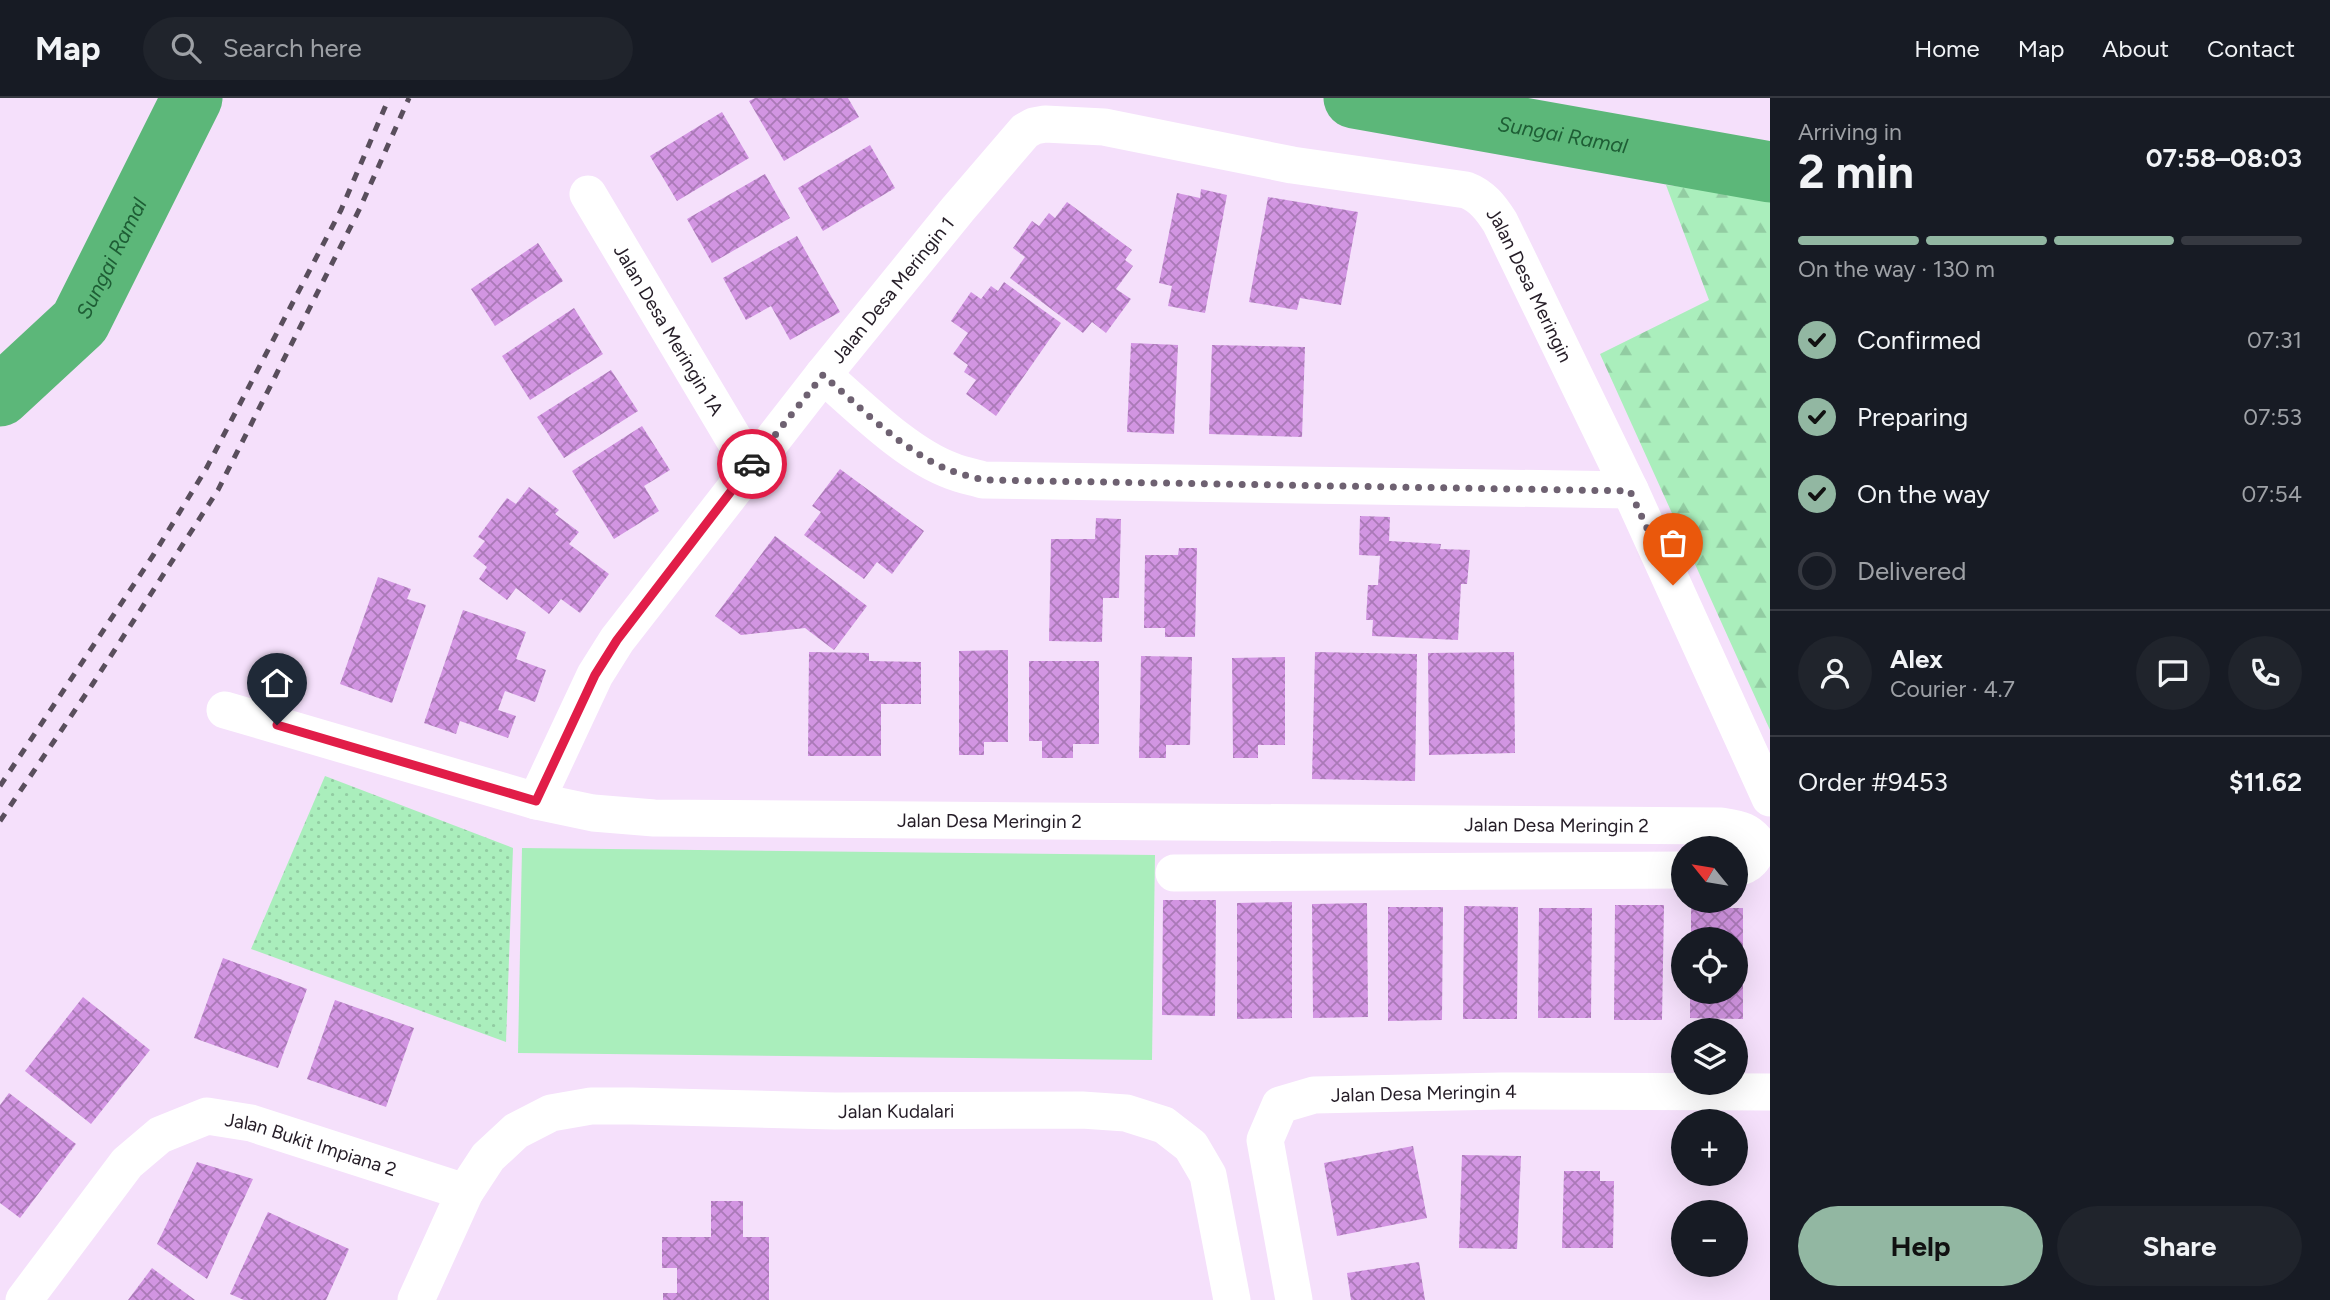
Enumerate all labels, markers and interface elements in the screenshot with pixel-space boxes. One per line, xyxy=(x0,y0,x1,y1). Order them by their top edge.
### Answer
search box xyxy=(143,17,633,80)
text: Map xyxy=(35,29,101,68)
icon: search xyxy=(167,29,205,67)
text: Search here xyxy=(223,32,362,64)
text: Home xyxy=(1914,34,1980,63)
text: Map xyxy=(2018,34,2064,63)
text: About xyxy=(2102,34,2169,63)
text: Contact xyxy=(2207,34,2295,63)
water label: Sungai Ramal xyxy=(1496,111,1630,159)
text: Arriving in xyxy=(1798,118,1902,146)
text: 07:58–08:03 xyxy=(2146,142,2302,174)
text: 2 min xyxy=(1798,144,1914,200)
water label: Sungai Ramal xyxy=(71,194,152,323)
street label: Jalan Desa Meringin xyxy=(1482,203,1577,366)
street label: Jalan Desa Meringin 1 xyxy=(826,212,959,368)
street label: Jalan Desa Meringin 1A xyxy=(609,240,728,420)
text: On the way · 130 m xyxy=(1798,255,1995,283)
icon: check xyxy=(1798,321,1836,359)
text: Confirmed xyxy=(1857,324,1981,356)
text: 07:31 xyxy=(2247,326,2302,354)
icon: check xyxy=(1798,398,1836,436)
text: Preparing xyxy=(1857,401,1968,433)
text: 07:53 xyxy=(2243,403,2302,431)
courier xyxy=(717,429,787,499)
icon: car xyxy=(733,445,771,483)
icon: check xyxy=(1798,475,1836,513)
text: On the way xyxy=(1857,478,1990,510)
text: 07:54 xyxy=(2242,480,2302,508)
pin xyxy=(1643,513,1703,585)
icon: bag xyxy=(1654,524,1692,562)
text: Delivered xyxy=(1857,555,1966,587)
button: person xyxy=(1798,636,1872,710)
button: chat xyxy=(2136,636,2210,710)
button: phone xyxy=(2228,636,2302,710)
text: Alex xyxy=(1890,643,1943,675)
pin xyxy=(247,653,307,725)
icon: home xyxy=(258,664,296,702)
text: Courier · 4.7 xyxy=(1890,675,2015,703)
text: Order #9453 xyxy=(1798,766,1948,798)
text: $11.62 xyxy=(2229,766,2302,798)
street label: Jalan Desa Meringin 2 xyxy=(897,809,1082,833)
street label: Jalan Desa Meringin 2 xyxy=(1464,813,1649,837)
north arrow xyxy=(1671,836,1748,914)
map controls xyxy=(1671,836,1748,1277)
button: locate xyxy=(1671,927,1748,1004)
button: layers xyxy=(1671,1018,1748,1095)
street label: Jalan Desa Meringin 4 xyxy=(1331,1080,1517,1107)
street label: Jalan Kudalari xyxy=(838,1100,955,1123)
street label: Jalan Bukit Impiana 2 xyxy=(223,1108,399,1181)
button: + xyxy=(1671,1109,1748,1186)
button: − xyxy=(1671,1200,1748,1277)
button: Help xyxy=(1798,1206,2043,1286)
button: Share xyxy=(2057,1206,2302,1286)

